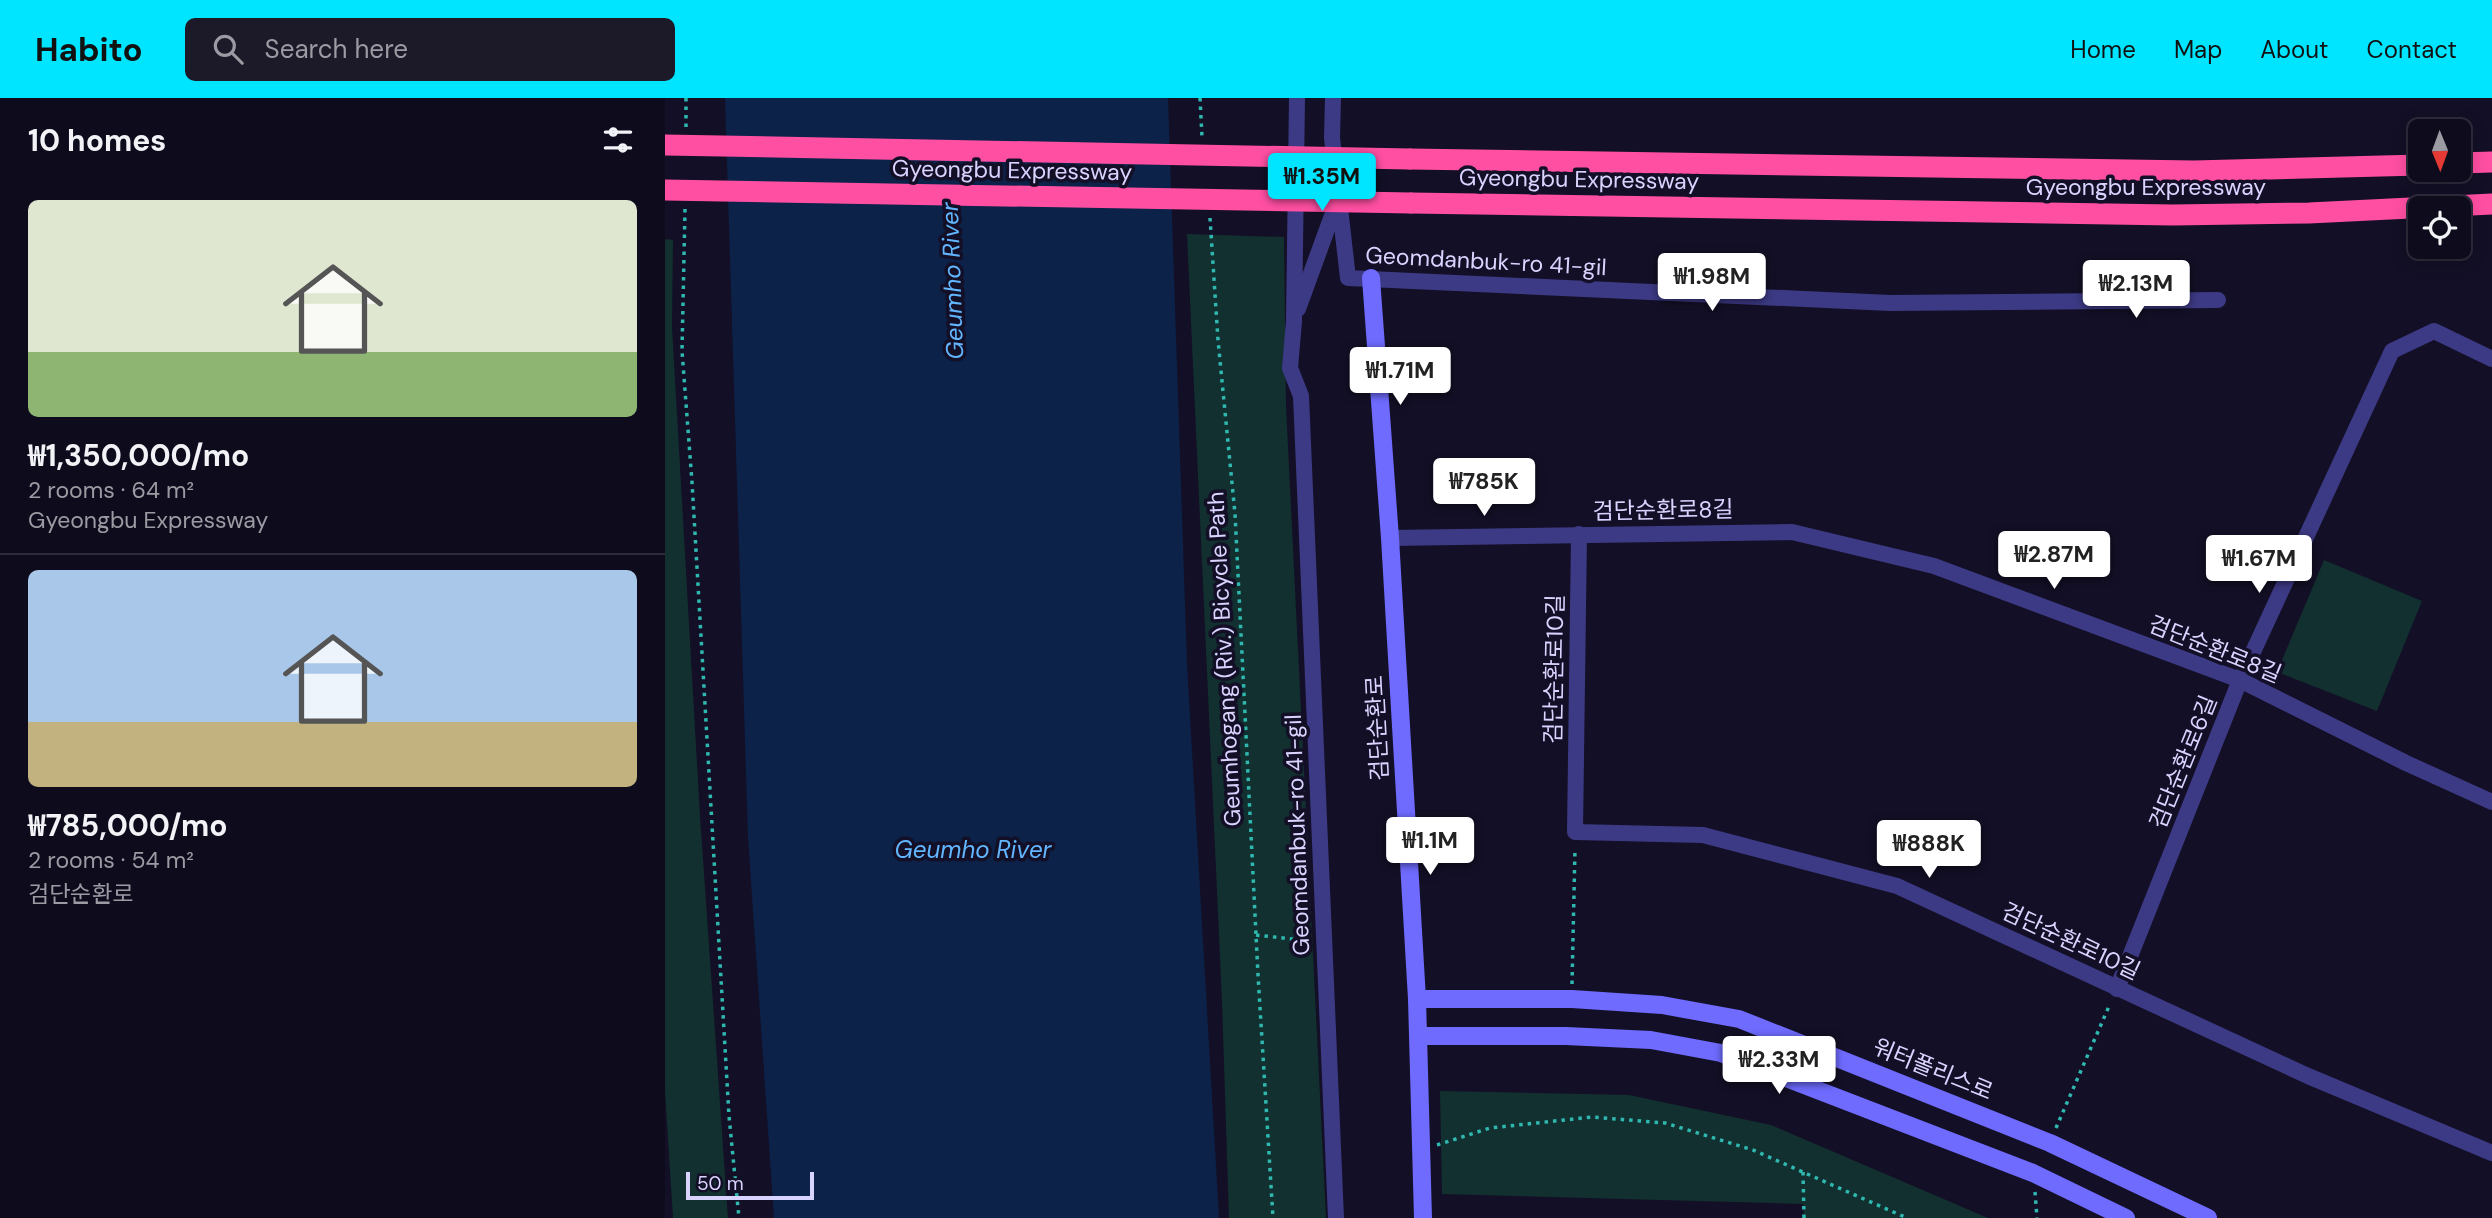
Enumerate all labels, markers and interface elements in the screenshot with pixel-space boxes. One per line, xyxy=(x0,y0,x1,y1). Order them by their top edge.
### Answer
search box xyxy=(185,18,675,81)
text: Habito xyxy=(35,28,143,71)
icon: search xyxy=(209,30,247,68)
text: Search here xyxy=(265,32,408,66)
text: Home xyxy=(2070,34,2136,65)
text: Map xyxy=(2174,34,2222,65)
text: About xyxy=(2260,34,2329,65)
text: Contact xyxy=(2367,34,2457,65)
north arrow xyxy=(2408,119,2471,182)
map controls xyxy=(2408,119,2471,259)
text: 10 homes xyxy=(28,121,166,160)
icon: filters xyxy=(599,121,637,159)
street label: Gyeongbu Expressway xyxy=(892,153,1133,187)
pin: ₩1.35M xyxy=(1265,153,1379,213)
text: ₩1.35M xyxy=(1284,161,1360,191)
street label: Gyeongbu Expressway xyxy=(1459,162,1700,196)
street label: Gyeongbu Expressway xyxy=(2026,172,2266,202)
button: locate xyxy=(2408,196,2471,259)
water label: Geumho River xyxy=(934,201,970,360)
street label: Geomdanbuk-ro 41-gil xyxy=(1365,240,1607,282)
icon: home xyxy=(270,246,396,372)
pin: ₩1.98M xyxy=(1655,254,1769,313)
pin: ₩2.13M xyxy=(2079,260,2193,320)
text: ₩1.98M xyxy=(1674,261,1750,291)
text: ₩2.13M xyxy=(2099,268,2173,298)
pin: ₩1.71M xyxy=(1343,348,1457,407)
text: ₩1.71M xyxy=(1366,355,1434,385)
text: ₩1,350,000/mo xyxy=(28,436,249,475)
pin: ₩785K xyxy=(1435,458,1533,518)
text: ₩785K xyxy=(1449,466,1519,496)
text: 2 rooms · 64 m² xyxy=(28,475,194,505)
street label: Geumhogang (Riv.) Bicycle Path xyxy=(1200,491,1248,827)
street label: 검단순환로8길 xyxy=(1592,494,1734,526)
text: Gyeongbu Expressway xyxy=(28,505,268,535)
pin: ₩2.87M xyxy=(1997,532,2111,591)
pin: ₩1.67M xyxy=(2202,536,2316,595)
text: ₩2.87M xyxy=(2014,539,2094,569)
text: ₩1.67M xyxy=(2222,543,2296,573)
street label: 검단순환로10길 xyxy=(1538,594,1570,744)
street label: 검단순환로8길 xyxy=(2144,609,2286,689)
icon: home xyxy=(270,616,396,742)
street label: 검단순환로 xyxy=(1359,674,1395,782)
street label: 검단순환로6길 xyxy=(2143,691,2223,833)
street label: Geomdanbuk-ro 41-gil xyxy=(1278,714,1316,956)
text: ₩785,000/mo xyxy=(28,806,228,845)
pin: ₩1.1M xyxy=(1381,818,1479,877)
pin: ₩888K xyxy=(1880,820,1978,880)
text: ₩1.1M xyxy=(1402,825,1458,855)
text: ₩888K xyxy=(1893,828,1965,858)
water label: Geumho River xyxy=(894,834,1053,865)
text: 2 rooms · 54 m² xyxy=(28,845,194,875)
text: 검단순환로 xyxy=(28,879,134,909)
street label: 검단순환로10길 xyxy=(1997,896,2145,986)
street label: 워터폴리스로 xyxy=(1869,1031,1997,1107)
pin: ₩2.33M xyxy=(1722,1037,1836,1096)
text: ₩2.33M xyxy=(1739,1044,1819,1074)
scale bar xyxy=(686,1169,814,1201)
text: 50 m xyxy=(697,1171,744,1196)

